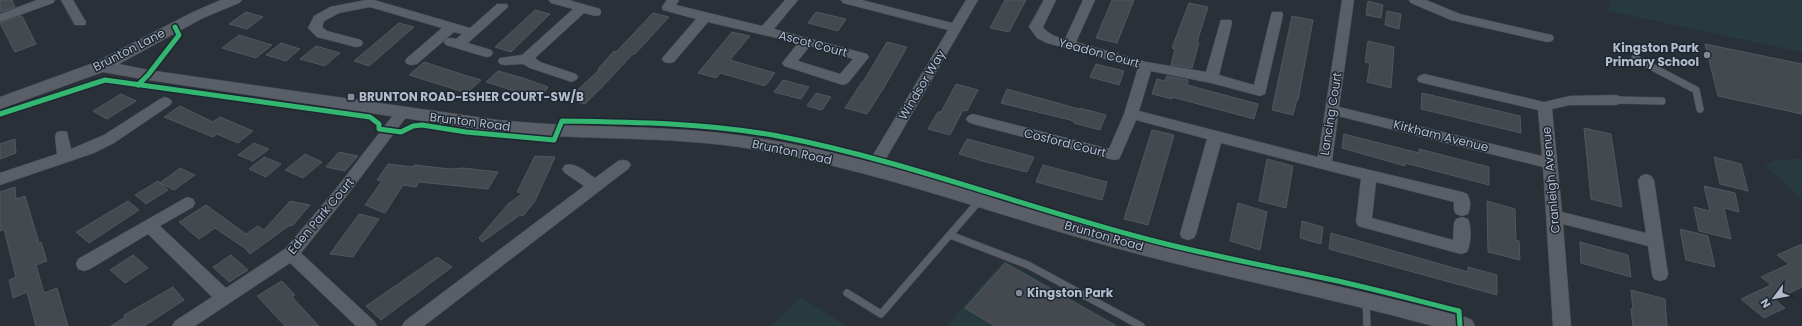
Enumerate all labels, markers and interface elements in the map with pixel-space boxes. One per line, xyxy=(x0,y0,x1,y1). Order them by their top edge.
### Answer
street label: Brunton Lane xyxy=(90,24,168,75)
street label: Ascot Court xyxy=(777,26,849,61)
street label: Yeadon Court xyxy=(1057,34,1141,71)
place label: Kingston Park Primary School xyxy=(1605,39,1700,70)
street label: Windsor Way xyxy=(894,46,949,123)
marker: Kingston Park Primary School xyxy=(1702,50,1712,60)
street label: Lancing Court xyxy=(1316,71,1345,157)
place label: BRUNTON ROAD-ESHER COURT-SW/B xyxy=(359,88,584,105)
marker: BRUNTON ROAD-ESHER COURT-SW/B xyxy=(346,92,356,102)
street label: Brunton Road xyxy=(429,108,511,135)
street label: Kirkham Avenue xyxy=(1392,116,1490,156)
street label: Cosford Court xyxy=(1022,124,1108,161)
street label: Cranleigh Avenue xyxy=(1537,126,1564,234)
street label: Brunton Road xyxy=(751,135,834,168)
street label: Eden Park Court xyxy=(284,174,358,258)
street label: Brunton Road xyxy=(1063,216,1146,255)
north arrow xyxy=(1754,278,1794,318)
place label: Kingston Park xyxy=(1027,284,1114,301)
marker: Kingston Park xyxy=(1014,288,1024,298)
text: N xyxy=(1757,296,1774,311)

